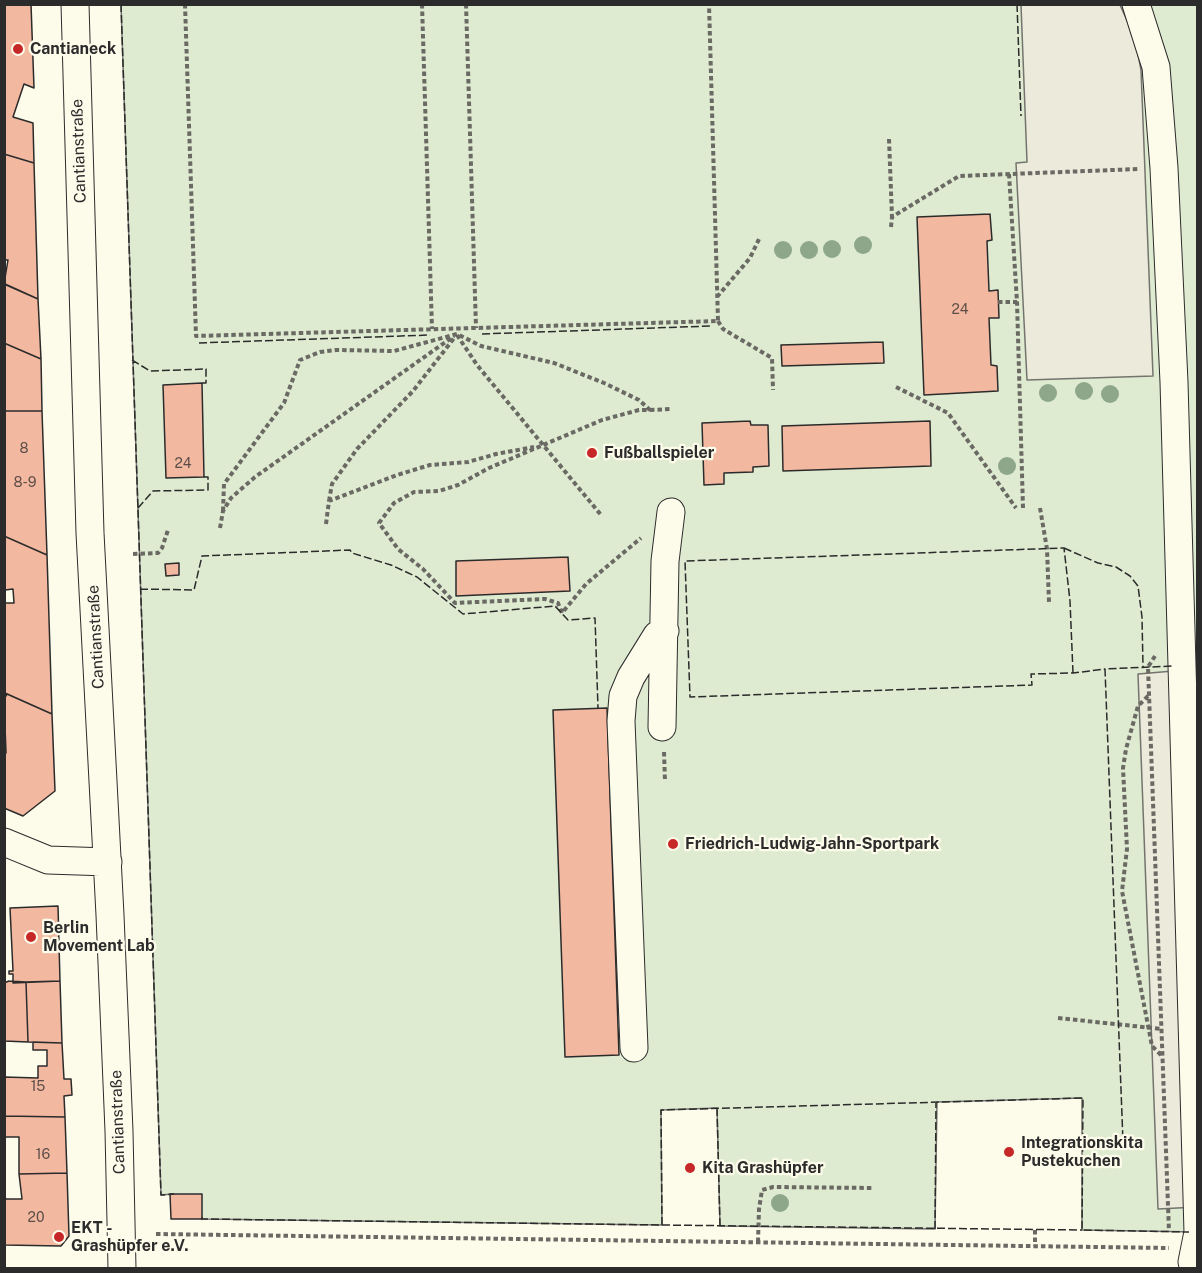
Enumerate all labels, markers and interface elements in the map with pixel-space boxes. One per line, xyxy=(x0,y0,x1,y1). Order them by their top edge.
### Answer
place label: Cantianeck xyxy=(30,39,116,59)
marker: Cantianeck xyxy=(11,42,25,56)
street label: Cantianstraße xyxy=(68,99,90,203)
house number: 24 xyxy=(951,302,969,318)
house number: 8 xyxy=(19,441,29,457)
place label: Fußballspieler xyxy=(604,443,714,463)
marker: Fußballspieler xyxy=(585,446,599,460)
house number: 24 xyxy=(174,456,192,472)
house number: 8-9 xyxy=(13,475,37,491)
street label: Cantianstraße xyxy=(84,584,108,690)
place label: Friedrich-Ludwig-Jahn-Sportpark xyxy=(685,834,939,854)
marker: Friedrich-Ludwig-Jahn-Sportpark xyxy=(666,837,680,851)
place label: Berlin Movement Lab xyxy=(43,918,155,956)
marker: Berlin Movement Lab xyxy=(24,930,38,944)
street label: Cantianstraße xyxy=(107,1070,129,1174)
house number: 15 xyxy=(31,1079,45,1095)
place label: Integrationskita Pustekuchen xyxy=(1021,1133,1143,1171)
marker: Integrationskita Pustekuchen xyxy=(1002,1145,1016,1159)
house number: 16 xyxy=(36,1147,50,1163)
place label: Kita Grashüpfer xyxy=(702,1158,824,1178)
marker: Kita Grashüpfer xyxy=(683,1161,697,1175)
house number: 20 xyxy=(28,1210,44,1226)
place label: EKT - Grashüpfer e.V. xyxy=(71,1218,188,1256)
marker: EKT - Grashüpfer e.V. xyxy=(52,1230,66,1244)

